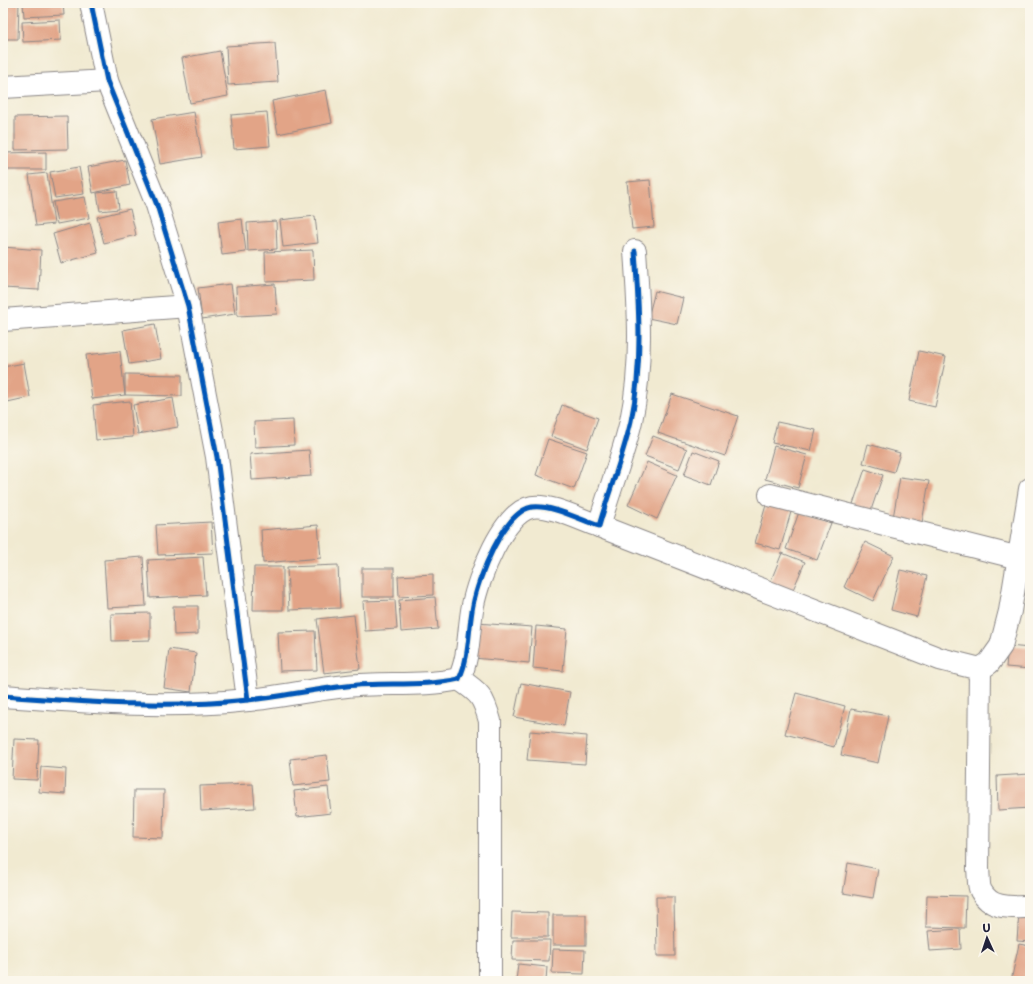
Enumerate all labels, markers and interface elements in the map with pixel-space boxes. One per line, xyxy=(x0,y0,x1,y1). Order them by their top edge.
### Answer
north arrow xyxy=(967,918,1007,958)
text: U xyxy=(982,919,991,936)

